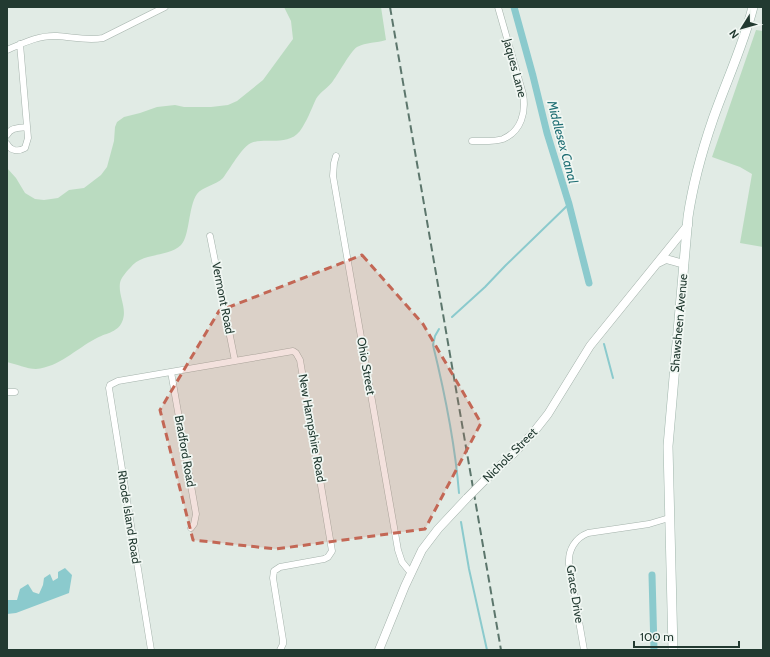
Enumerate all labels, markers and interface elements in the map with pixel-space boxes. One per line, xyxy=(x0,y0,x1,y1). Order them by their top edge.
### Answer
north arrow xyxy=(722,8,762,48)
text: N xyxy=(726,27,742,41)
street label: Jaques Lane xyxy=(500,36,531,99)
water label: Middlesex Canal xyxy=(544,98,582,185)
street label: Vermont Road xyxy=(209,261,238,335)
street label: Shawsheen Avenue xyxy=(667,273,690,373)
street label: Ohio Street xyxy=(354,336,379,396)
street label: New Hampshire Road xyxy=(296,373,329,483)
street label: Bradford Road xyxy=(172,414,199,488)
street label: Nichols Street xyxy=(479,424,540,485)
street label: Rhode Island Road xyxy=(115,469,144,565)
street label: Grace Drive xyxy=(564,564,587,624)
scale bar xyxy=(634,623,739,649)
text: 100 m xyxy=(640,629,674,644)

